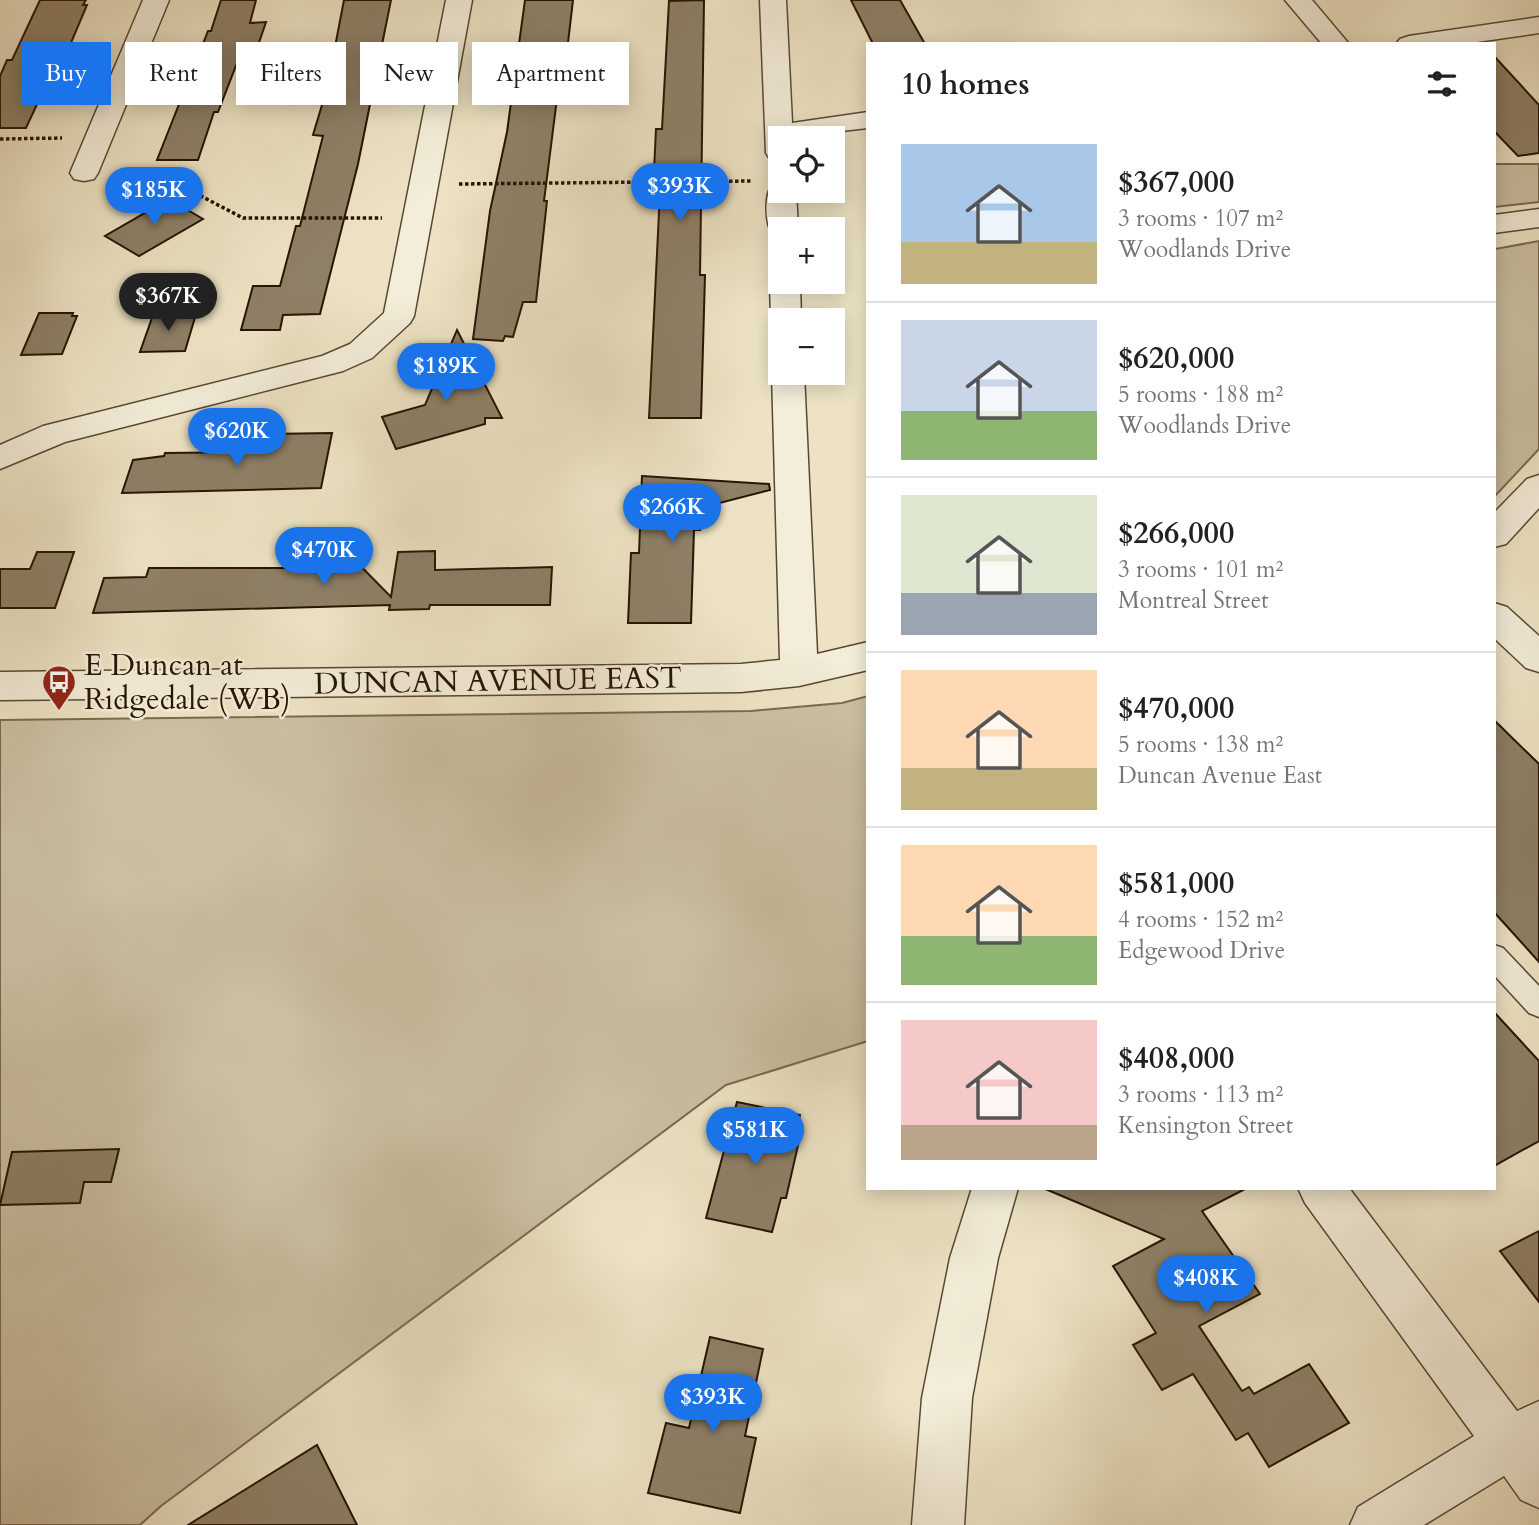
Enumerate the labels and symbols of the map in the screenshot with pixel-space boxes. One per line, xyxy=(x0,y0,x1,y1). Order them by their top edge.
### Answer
pin: $393K xyxy=(631,164,729,223)
pin: $185K xyxy=(105,168,203,227)
pin: $367K xyxy=(119,274,217,333)
pin: $189K xyxy=(397,344,495,403)
pin: $620K xyxy=(188,408,286,468)
pin: $266K xyxy=(623,484,721,544)
pin: $470K xyxy=(275,528,373,587)
place label: E Duncan at Ridgedale (WB) xyxy=(84,645,290,720)
street label: DUNCAN AVENUE EAST xyxy=(314,657,682,705)
bus stop icon: E Duncan at Ridgedale (WB) xyxy=(40,663,78,712)
pin: $581K xyxy=(706,1108,804,1167)
pin: $408K xyxy=(1157,1256,1255,1315)
pin: $393K xyxy=(664,1374,762,1434)

